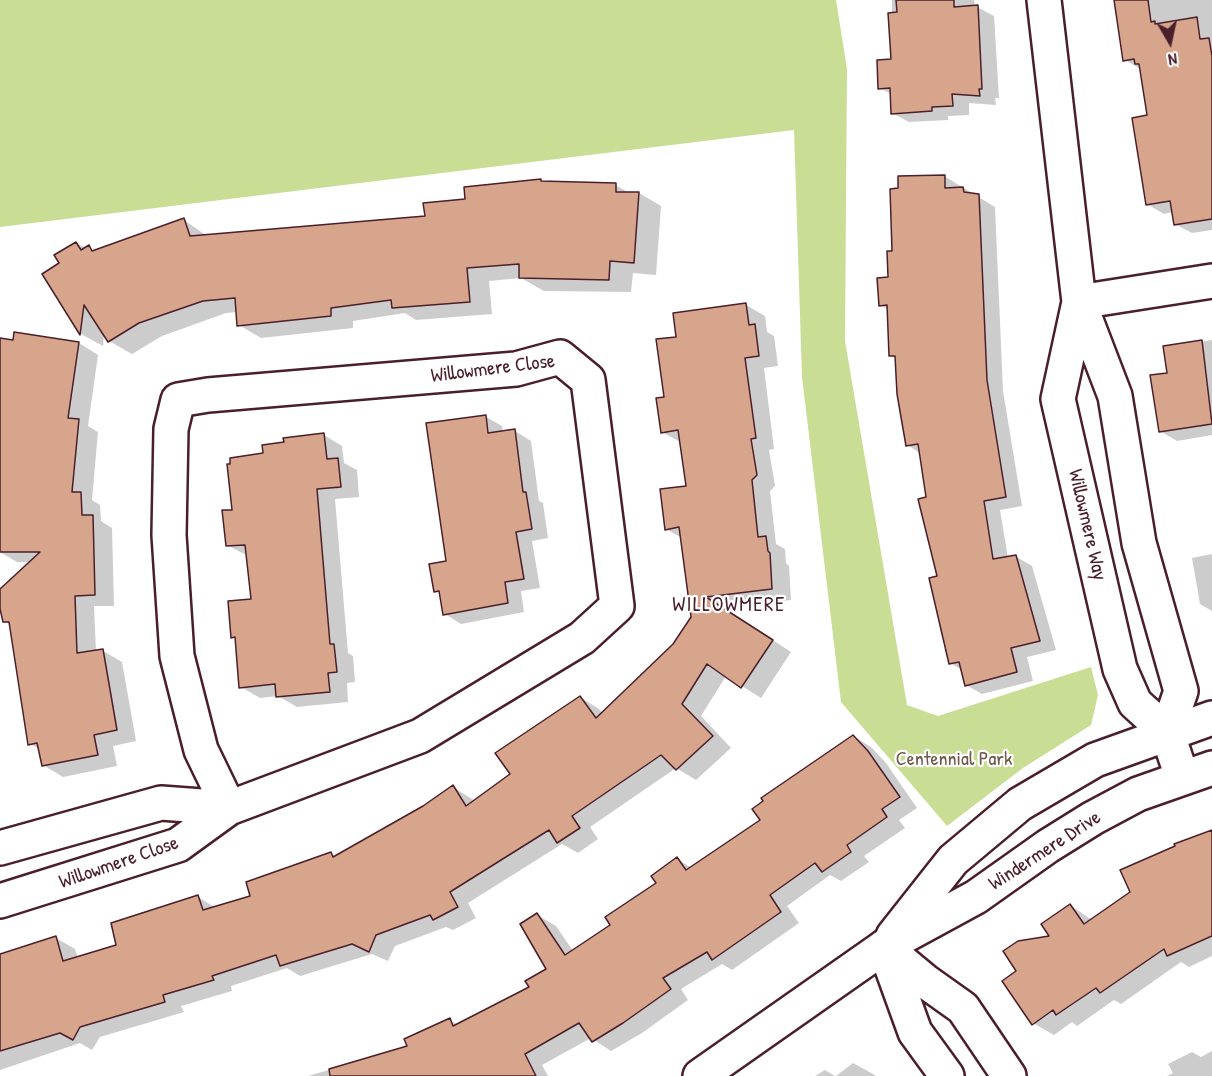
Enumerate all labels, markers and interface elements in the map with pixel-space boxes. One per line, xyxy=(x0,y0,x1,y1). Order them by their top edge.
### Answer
north arrow xyxy=(1140,12,1200,72)
text: N xyxy=(1167,48,1179,71)
street label: Willowmere Close xyxy=(430,349,556,389)
street label: Willowmere Way xyxy=(1063,467,1111,583)
district label: WILLOWMERE xyxy=(672,592,786,618)
park label: Centennial Park xyxy=(896,748,1012,772)
street label: Windermere Drive xyxy=(984,806,1106,896)
street label: Willowmere Close xyxy=(56,831,182,895)

